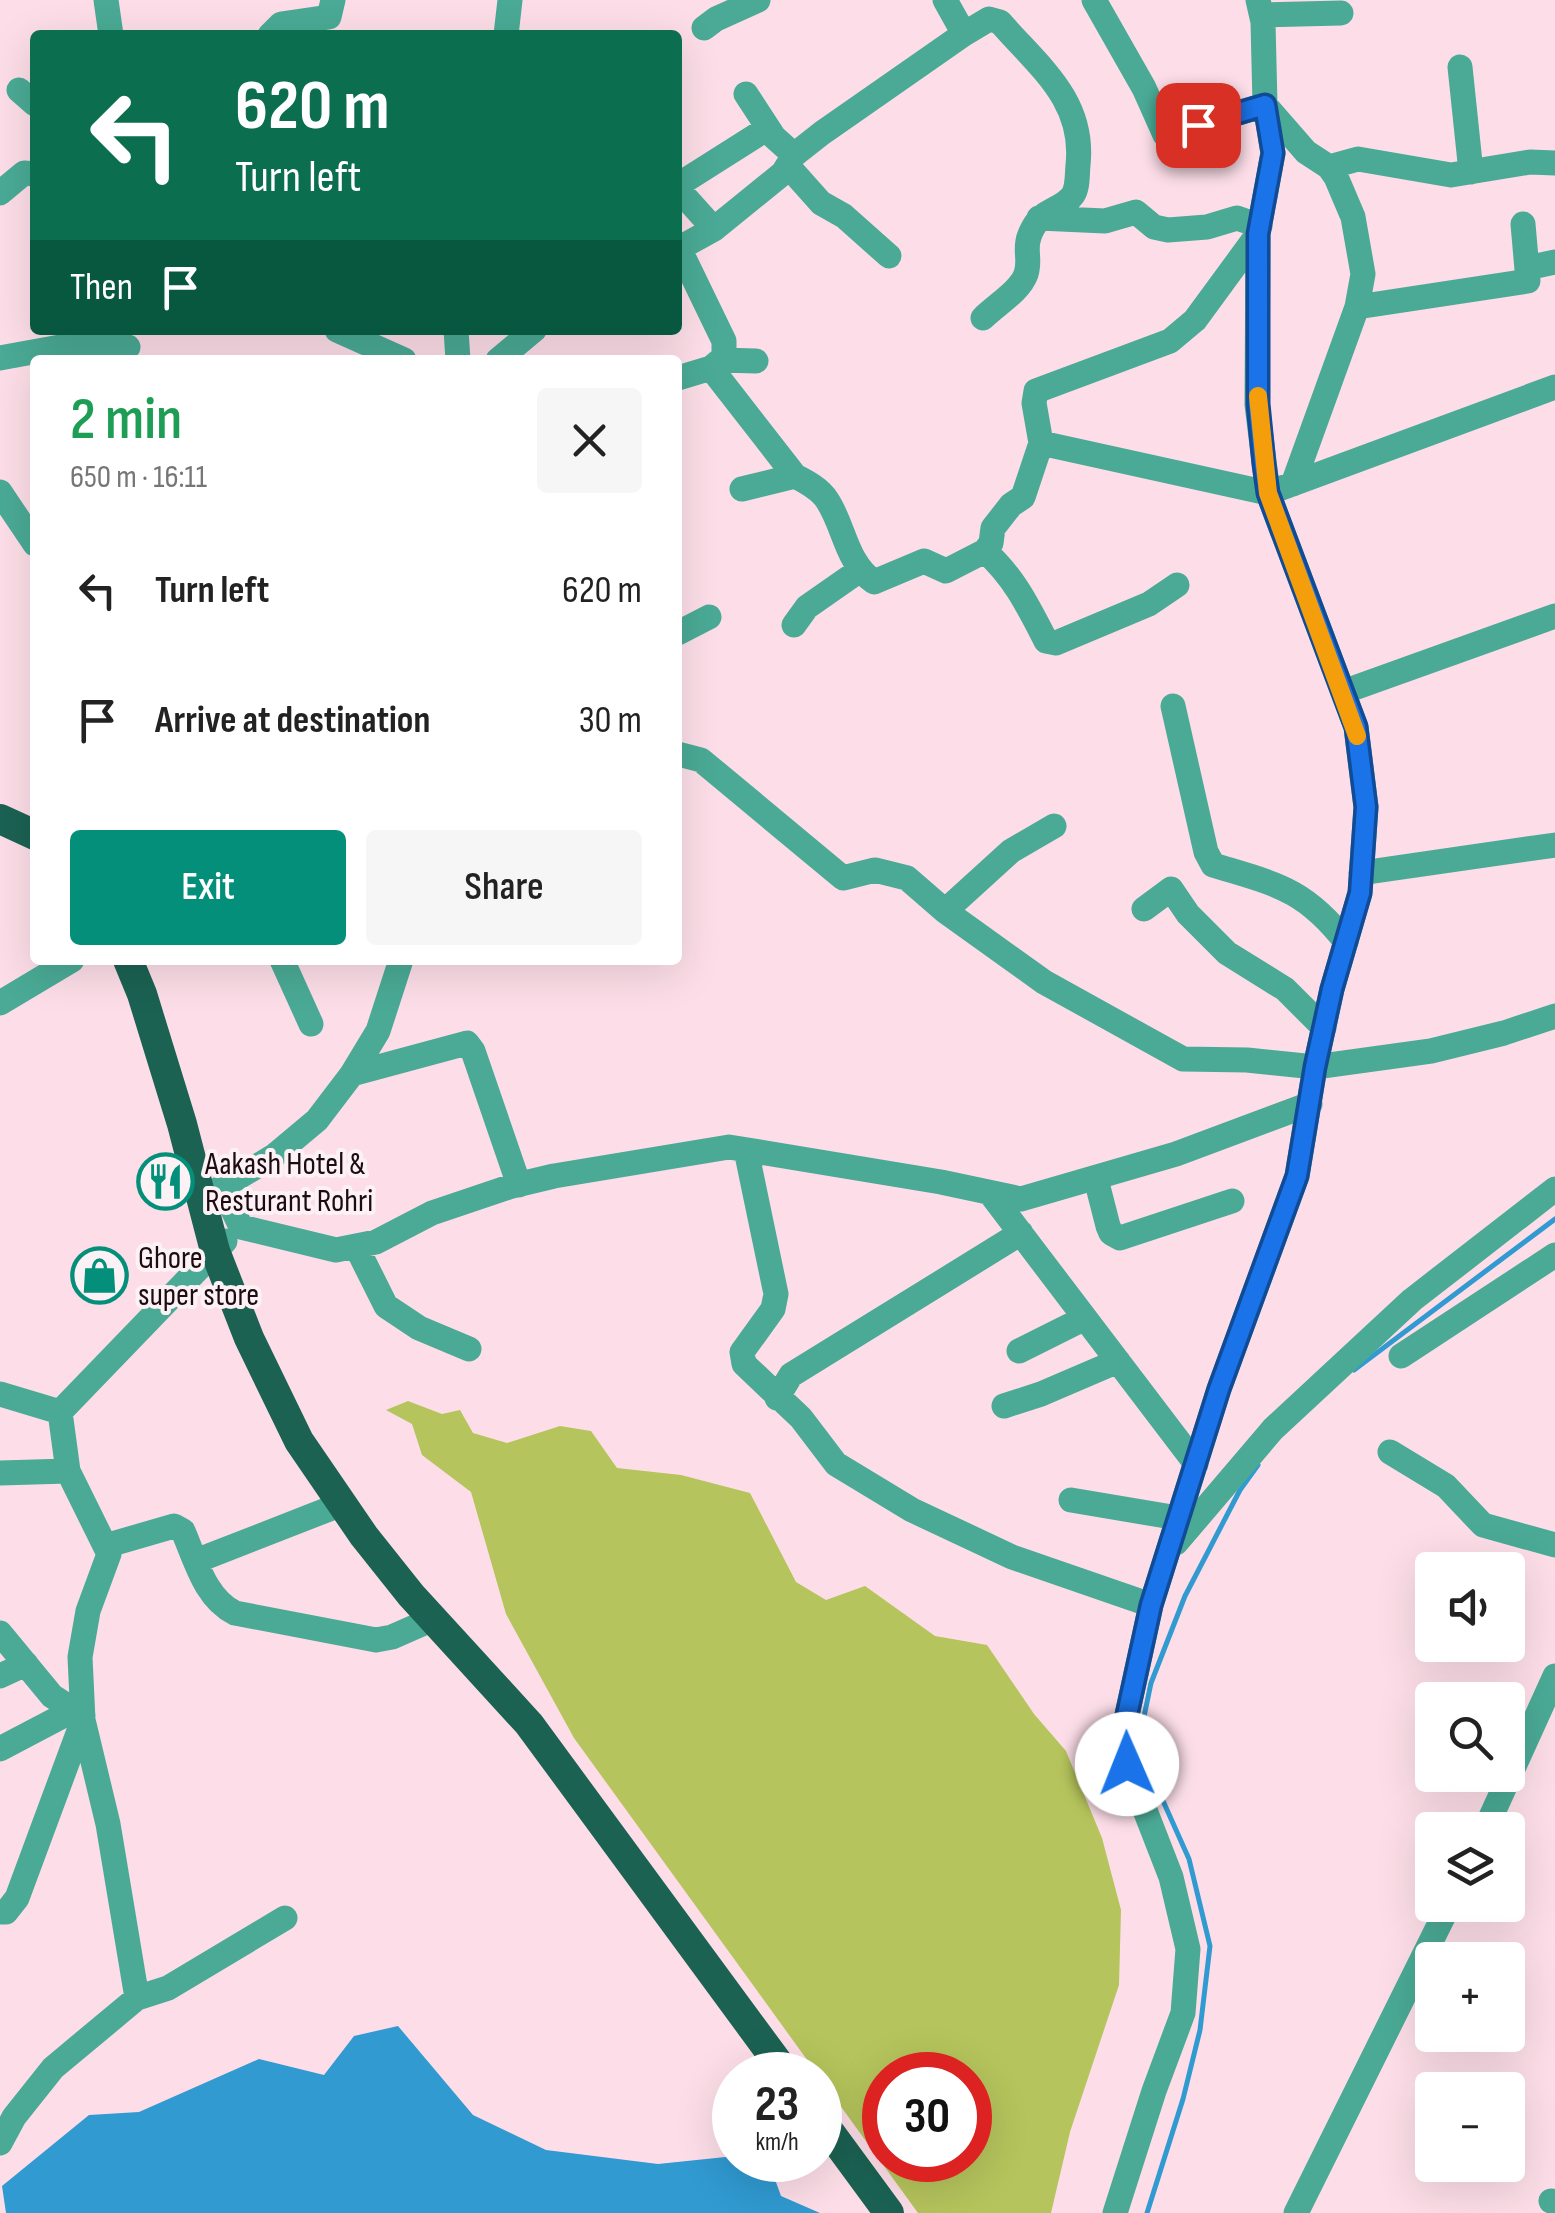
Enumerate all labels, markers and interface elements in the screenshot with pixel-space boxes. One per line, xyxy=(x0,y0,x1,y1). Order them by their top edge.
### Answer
text: 620 m xyxy=(235,65,390,149)
icon: left xyxy=(70,70,200,200)
pin xyxy=(1156,83,1241,168)
icon: arrive xyxy=(1171,98,1226,153)
text: Turn left xyxy=(235,150,361,205)
icon: arrive xyxy=(153,260,208,315)
text: Then xyxy=(70,265,133,310)
text: 2 min xyxy=(70,384,182,456)
button: close xyxy=(537,388,642,493)
text: 650 m · 16:11 xyxy=(70,458,207,497)
icon: left xyxy=(70,563,125,618)
text: Turn left xyxy=(155,568,269,613)
text: 620 m xyxy=(562,568,642,613)
icon: arrive xyxy=(70,693,125,748)
text: Arrive at destination xyxy=(155,698,430,743)
text: 30 m xyxy=(579,698,642,743)
button: Exit xyxy=(70,830,346,945)
button: Share xyxy=(366,830,642,945)
place label: Aakash Hotel & Resturant Rohri xyxy=(204,1145,373,1221)
restaurant icon: Aakash Hotel & Resturant Rohri xyxy=(136,1151,196,1211)
place label: Ghore super store xyxy=(138,1239,259,1315)
shop icon: Ghore super store xyxy=(69,1245,129,1305)
map controls xyxy=(1415,1552,1525,2182)
button: sound xyxy=(1415,1552,1525,1662)
button: search xyxy=(1415,1682,1525,1792)
position arrow xyxy=(1075,1712,1179,1816)
button: layers xyxy=(1415,1812,1525,1922)
button: + xyxy=(1415,1942,1525,2052)
speed limit sign: 30 xyxy=(862,2052,992,2182)
button: − xyxy=(1415,2072,1525,2182)
text: 23 xyxy=(755,2075,799,2135)
text: km/h xyxy=(755,2127,799,2158)

